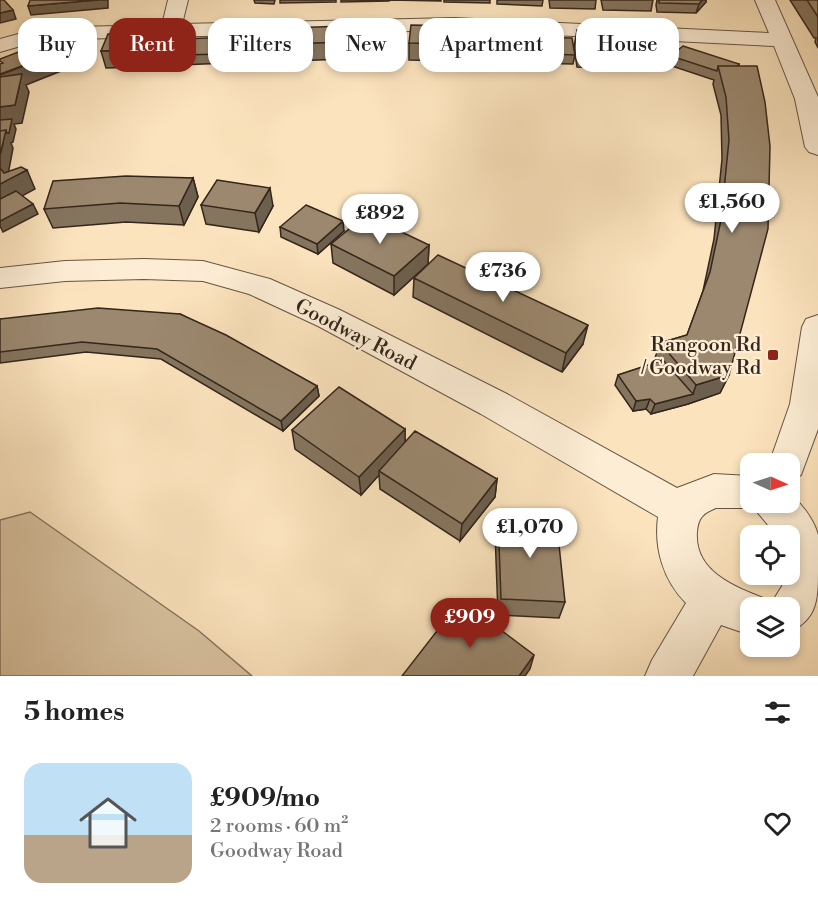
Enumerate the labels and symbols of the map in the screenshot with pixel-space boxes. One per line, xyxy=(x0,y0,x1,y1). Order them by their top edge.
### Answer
pin: £1,560 xyxy=(683,183,781,234)
pin: £892 xyxy=(344,194,416,245)
pin: £736 xyxy=(467,252,539,303)
street label: Goodway Road xyxy=(290,294,421,377)
place label: Rangoon Rd / Goodway Rd xyxy=(640,333,762,381)
marker: Rangoon Rd / Goodway Rd xyxy=(766,348,780,362)
north arrow xyxy=(740,453,800,513)
pin: £1,070 xyxy=(481,508,579,559)
pin: £909 xyxy=(434,598,506,649)

